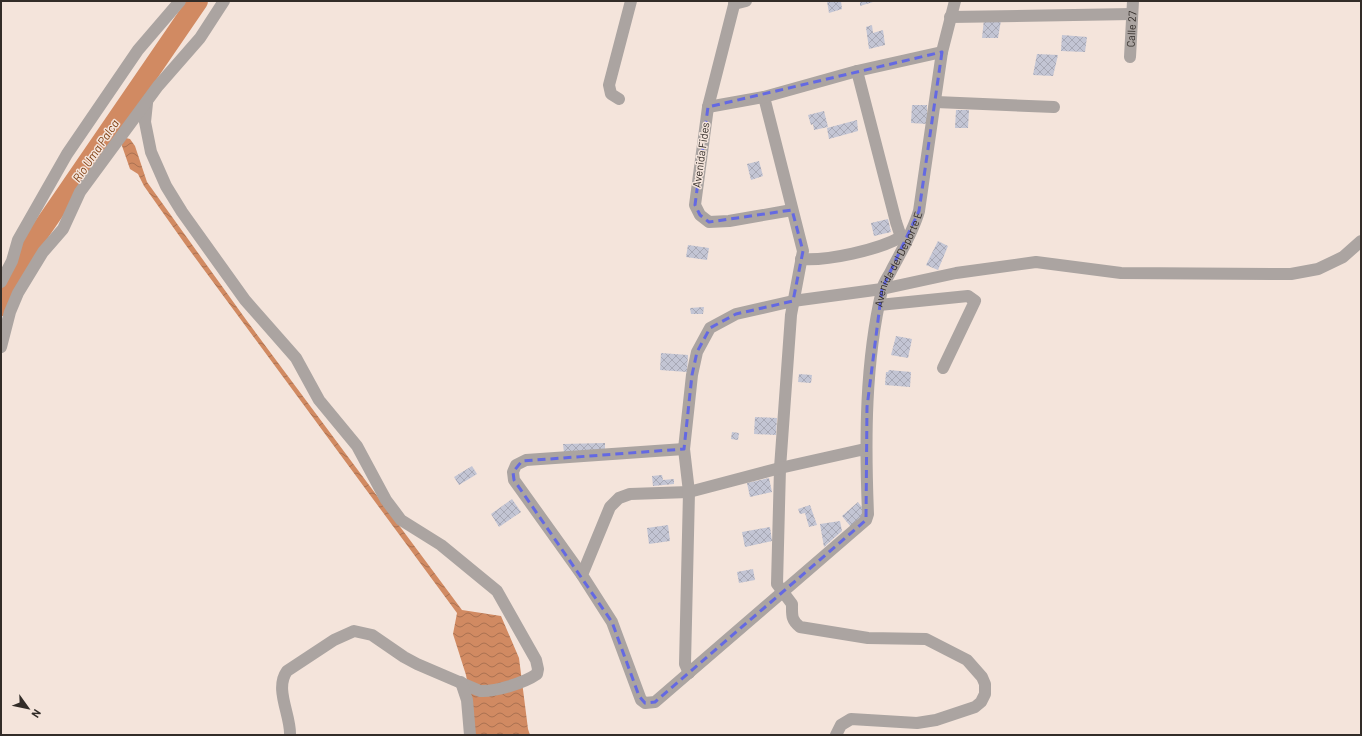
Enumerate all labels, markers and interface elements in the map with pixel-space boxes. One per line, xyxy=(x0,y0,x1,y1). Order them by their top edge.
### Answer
street label: Calle 27 xyxy=(1124,10,1138,48)
water label: Río Uma Palca xyxy=(69,117,121,184)
street label: Avenida Fides xyxy=(689,121,712,188)
street label: Avenida del Deporte E xyxy=(872,209,925,308)
north arrow xyxy=(8,688,48,728)
text: N xyxy=(29,707,44,720)

